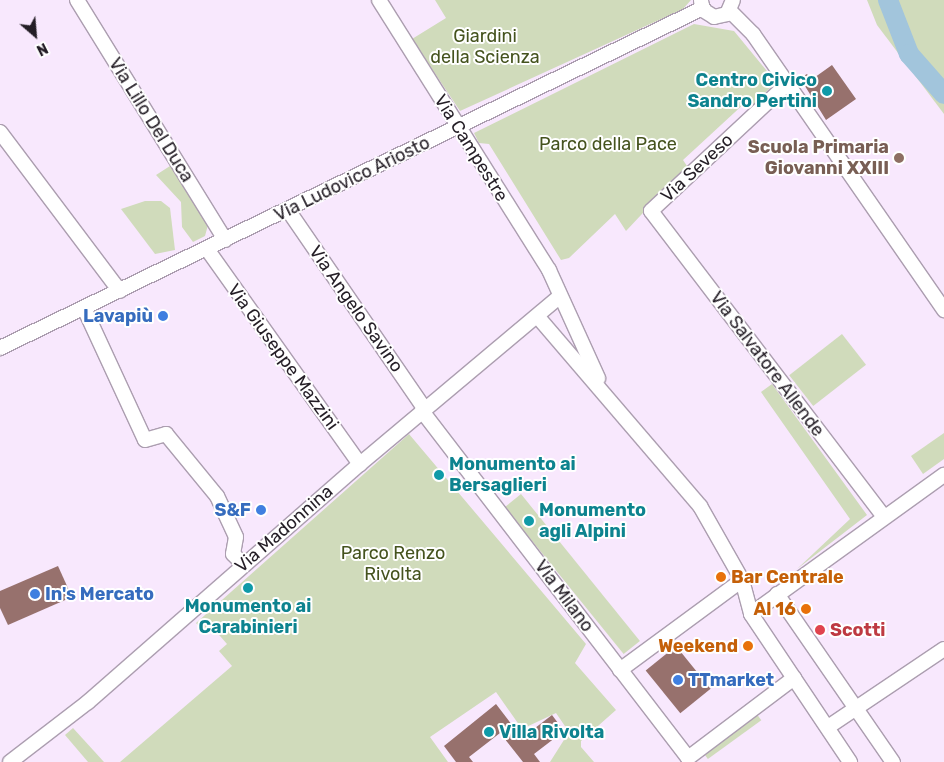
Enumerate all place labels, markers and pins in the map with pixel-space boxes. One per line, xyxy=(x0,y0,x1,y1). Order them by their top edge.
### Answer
place label: Centro Civico Sandro Pertini xyxy=(687,70,817,112)
marker: Centro Civico Sandro Pertini xyxy=(821,85,833,97)
place label: Scuola Primaria Giovanni XXIII xyxy=(748,137,889,180)
marker: Scuola Primaria Giovanni XXIII xyxy=(893,152,905,164)
place label: Lavapiù xyxy=(83,305,153,327)
marker: Lavapiù xyxy=(157,310,169,322)
place label: Monumento ai Bersaglieri xyxy=(449,454,576,496)
marker: Monumento ai Bersaglieri xyxy=(433,469,445,481)
place label: S&F xyxy=(215,499,251,521)
place label: Monumento agli Alpini xyxy=(539,500,646,542)
marker: S&F xyxy=(255,504,267,516)
marker: Monumento agli Alpini xyxy=(523,515,535,527)
place label: Bar Centrale xyxy=(731,566,844,588)
marker: Bar Centrale xyxy=(715,571,727,583)
marker: Monumento ai Carabinieri xyxy=(242,582,254,594)
place label: In's Mercato xyxy=(45,583,154,605)
marker: In's Mercato xyxy=(29,588,41,600)
place label: Monumento ai Carabinieri xyxy=(185,596,311,638)
place label: Al 16 xyxy=(753,598,796,620)
marker: Al 16 xyxy=(800,603,812,615)
place label: Scotti xyxy=(830,619,885,641)
marker: Scotti xyxy=(814,624,826,636)
place label: Weekend xyxy=(658,635,738,657)
marker: Weekend xyxy=(742,640,754,652)
place label: TTmarket xyxy=(688,669,774,691)
marker: TTmarket xyxy=(672,674,684,686)
place label: Villa Rivolta xyxy=(499,721,604,743)
marker: Villa Rivolta xyxy=(483,726,495,738)

